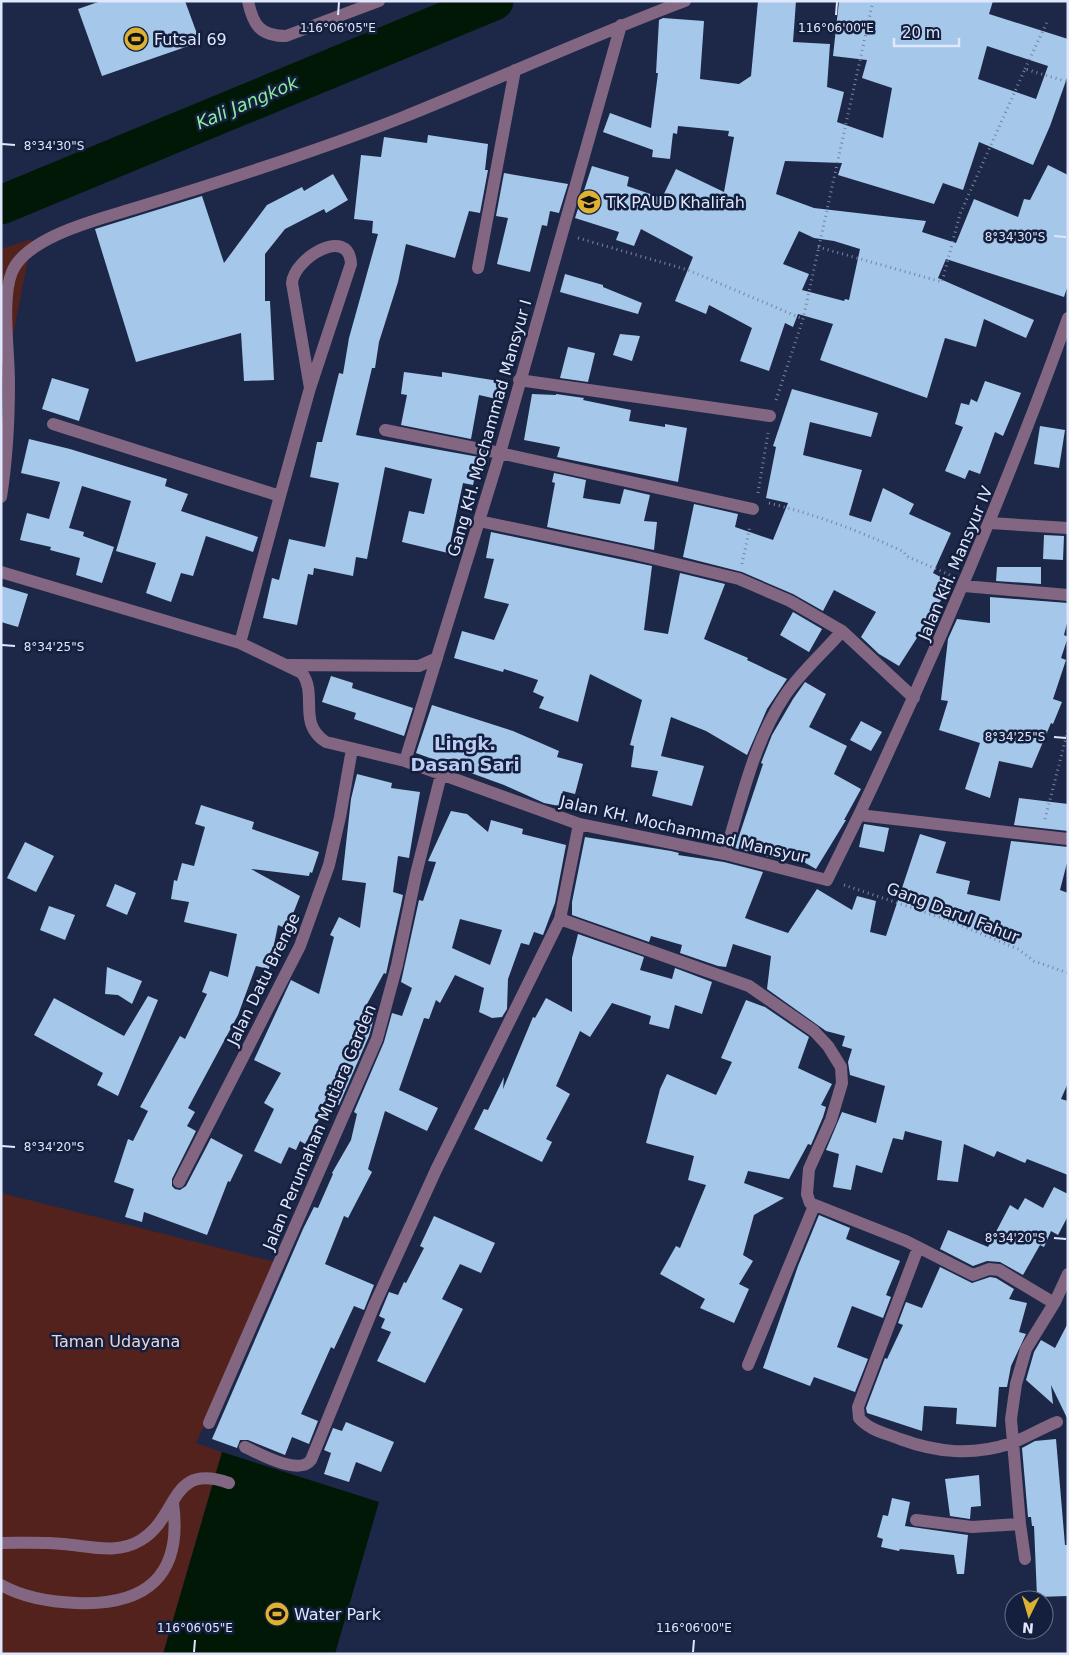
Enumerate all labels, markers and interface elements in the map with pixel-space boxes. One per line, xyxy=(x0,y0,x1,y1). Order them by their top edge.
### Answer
scale bar xyxy=(894,15,959,47)
text: 116°06'05"E xyxy=(300,21,376,35)
text: 116°06'00"E xyxy=(798,21,874,35)
text: 20 m xyxy=(902,24,940,42)
sports icon: Futsal 69 xyxy=(123,26,149,52)
place label: Futsal 69 xyxy=(154,30,227,49)
water label: Kali Jangkok xyxy=(193,71,303,133)
text: 8°34'30"S xyxy=(24,139,84,153)
school or university icon: TK PAUD Khalifah xyxy=(576,189,602,215)
place label: TK PAUD Khalifah xyxy=(605,193,745,212)
text: 8°34'30"S xyxy=(985,230,1045,244)
street label: Gang KH. Mochammad Mansyur I xyxy=(444,297,535,559)
street label: Jalan KH. Mansyur IV xyxy=(914,483,997,644)
text: 8°34'25"S xyxy=(24,640,84,654)
text: 8°34'25"S xyxy=(985,730,1045,744)
district label: Lingk. Dasan Sari xyxy=(410,733,520,775)
street label: Jalan KH. Mochammad Mansyur xyxy=(557,792,810,867)
street label: Gang Darul Fahur xyxy=(884,878,1022,947)
street label: Jalan Datu Brenge xyxy=(223,910,304,1049)
street label: Jalan Perumahan Mutiara Garden xyxy=(259,1002,380,1254)
text: 8°34'20"S xyxy=(24,1140,84,1154)
text: 8°34'20"S xyxy=(985,1231,1045,1245)
park label: Taman Udayana xyxy=(51,1332,180,1351)
north arrow xyxy=(1004,1590,1054,1640)
sports icon: Water Park xyxy=(264,1601,290,1627)
place label: Water Park xyxy=(294,1605,382,1624)
text: N xyxy=(1021,1619,1034,1636)
text: 116°06'05"E xyxy=(157,1621,233,1635)
text: 116°06'00"E xyxy=(656,1621,732,1635)

